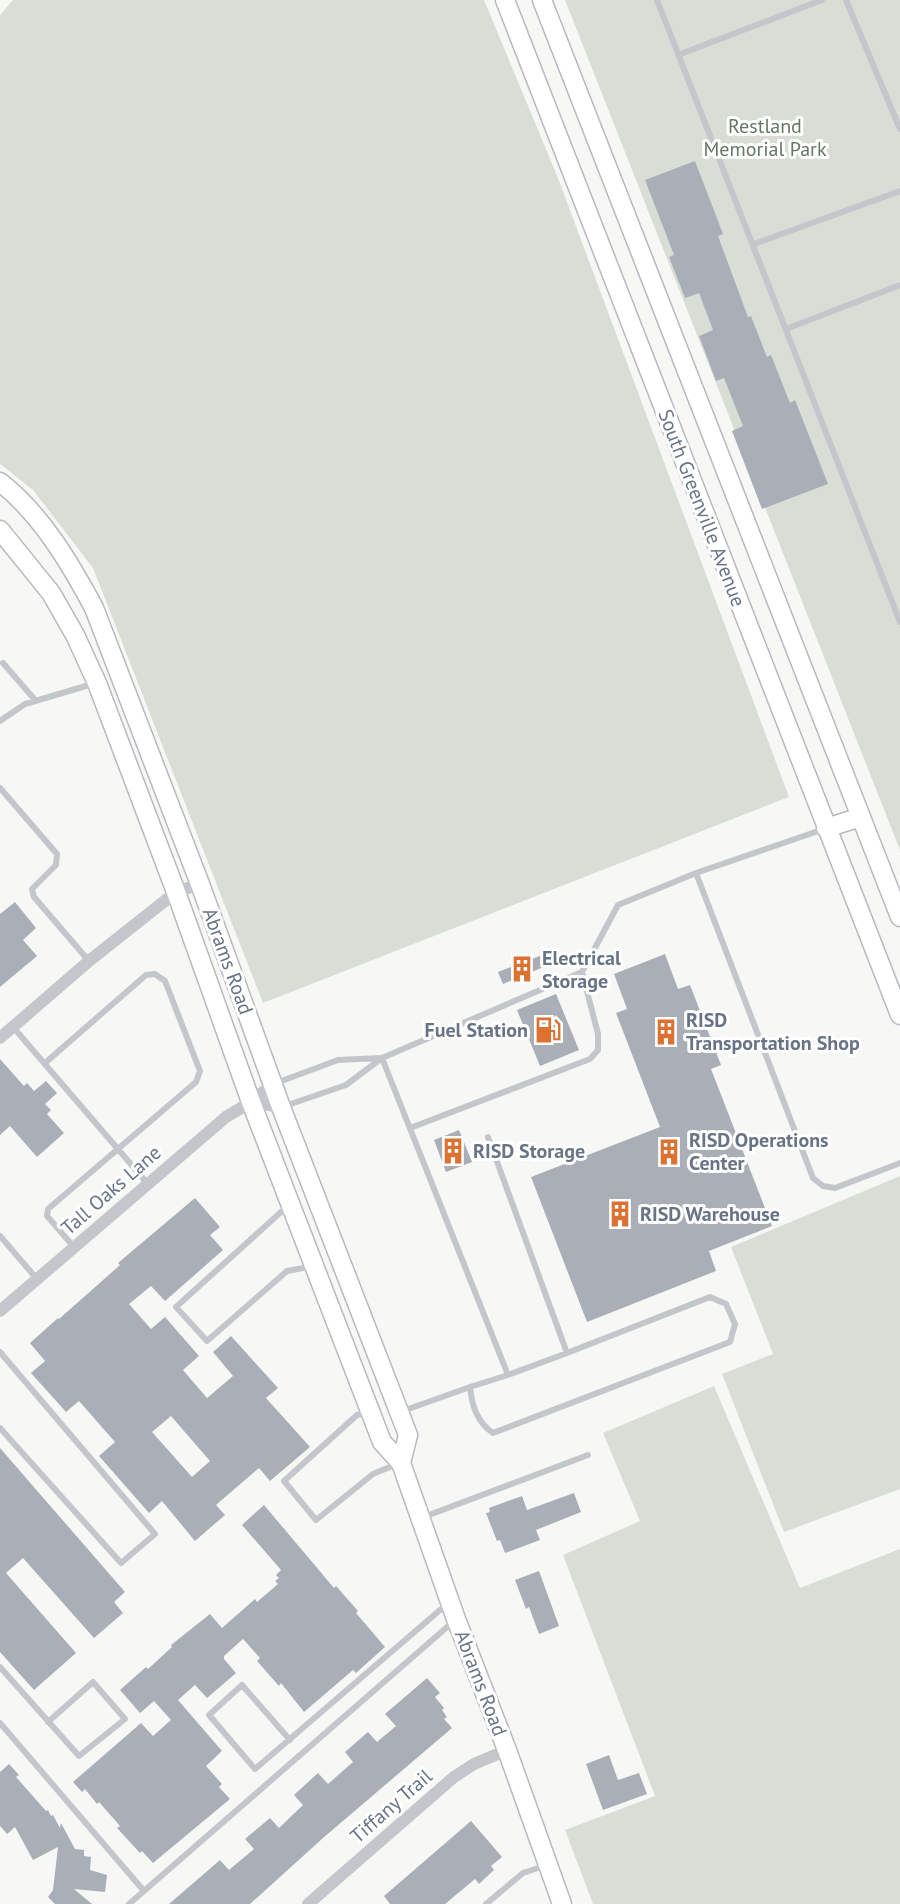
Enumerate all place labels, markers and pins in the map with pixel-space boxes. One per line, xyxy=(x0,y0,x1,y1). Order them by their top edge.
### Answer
place label: Electrical Storage xyxy=(542,945,621,994)
building icon: Electrical Storage xyxy=(507,954,537,984)
place label: RISD Transportation Shop xyxy=(686,1007,860,1056)
fuel station icon: Fuel Station xyxy=(533,1015,563,1045)
place label: Fuel Station xyxy=(424,1017,528,1043)
building icon: RISD Transportation Shop xyxy=(651,1017,681,1047)
place label: RISD Operations Center xyxy=(689,1127,829,1176)
building icon: RISD Storage xyxy=(438,1136,468,1166)
building icon: RISD Operations Center xyxy=(654,1137,684,1167)
place label: RISD Storage xyxy=(473,1138,585,1164)
building icon: RISD Warehouse xyxy=(605,1199,635,1229)
place label: RISD Warehouse xyxy=(640,1201,780,1227)

